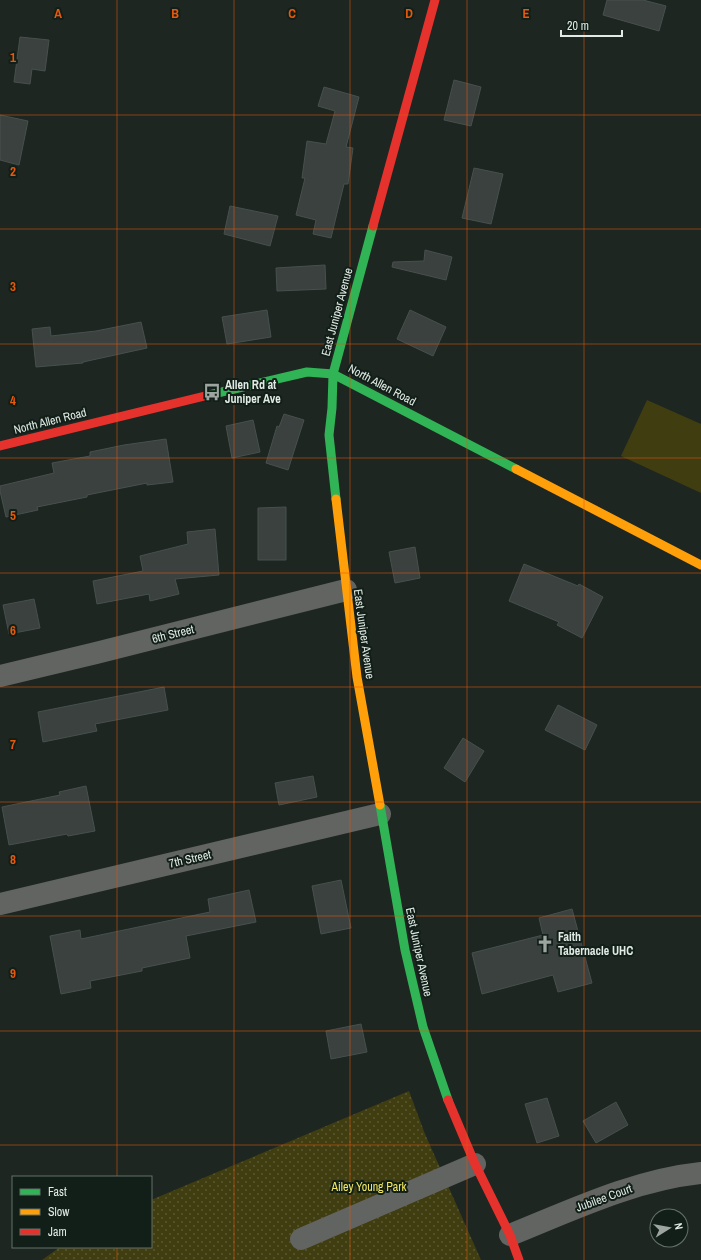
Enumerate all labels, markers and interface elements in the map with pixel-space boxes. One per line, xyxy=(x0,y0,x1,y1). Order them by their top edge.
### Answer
text: A xyxy=(54,5,62,22)
text: B xyxy=(171,5,179,22)
text: C xyxy=(288,5,296,22)
text: D xyxy=(405,5,413,22)
text: E xyxy=(522,5,530,22)
scale bar xyxy=(561,12,622,38)
text: 20 m xyxy=(567,18,589,34)
text: 1 xyxy=(10,49,16,66)
text: 2 xyxy=(10,163,16,180)
street label: East Juniper Avenue xyxy=(318,266,356,358)
text: 3 xyxy=(10,278,16,295)
street label: North Allen Road xyxy=(345,360,419,410)
place label: Allen Rd at Juniper Ave xyxy=(225,377,281,407)
bus stop icon: Allen Rd at Juniper Ave xyxy=(202,382,222,402)
text: 4 xyxy=(10,392,16,409)
street label: North Allen Road xyxy=(12,404,88,438)
text: 5 xyxy=(10,507,16,524)
street label: East Juniper Avenue xyxy=(350,588,378,680)
street label: 6th Street xyxy=(150,621,196,647)
text: 6 xyxy=(10,622,16,639)
text: 7 xyxy=(10,736,16,753)
street label: 7th Street xyxy=(167,846,213,872)
text: 8 xyxy=(10,851,16,868)
street label: East Juniper Avenue xyxy=(402,906,436,998)
place label: Faith Tabernacle UHC xyxy=(558,929,633,959)
church icon: Faith Tabernacle UHC xyxy=(535,934,555,954)
text: 9 xyxy=(10,965,16,982)
legend xyxy=(12,1176,152,1248)
park label: Ailey Young Park xyxy=(330,1179,407,1195)
street label: Jubilee Court xyxy=(574,1180,634,1216)
text: Fast xyxy=(48,1184,67,1200)
text: Slow xyxy=(48,1204,70,1220)
north arrow xyxy=(649,1208,689,1248)
text: N xyxy=(671,1222,686,1231)
text: Jam xyxy=(48,1224,67,1240)

